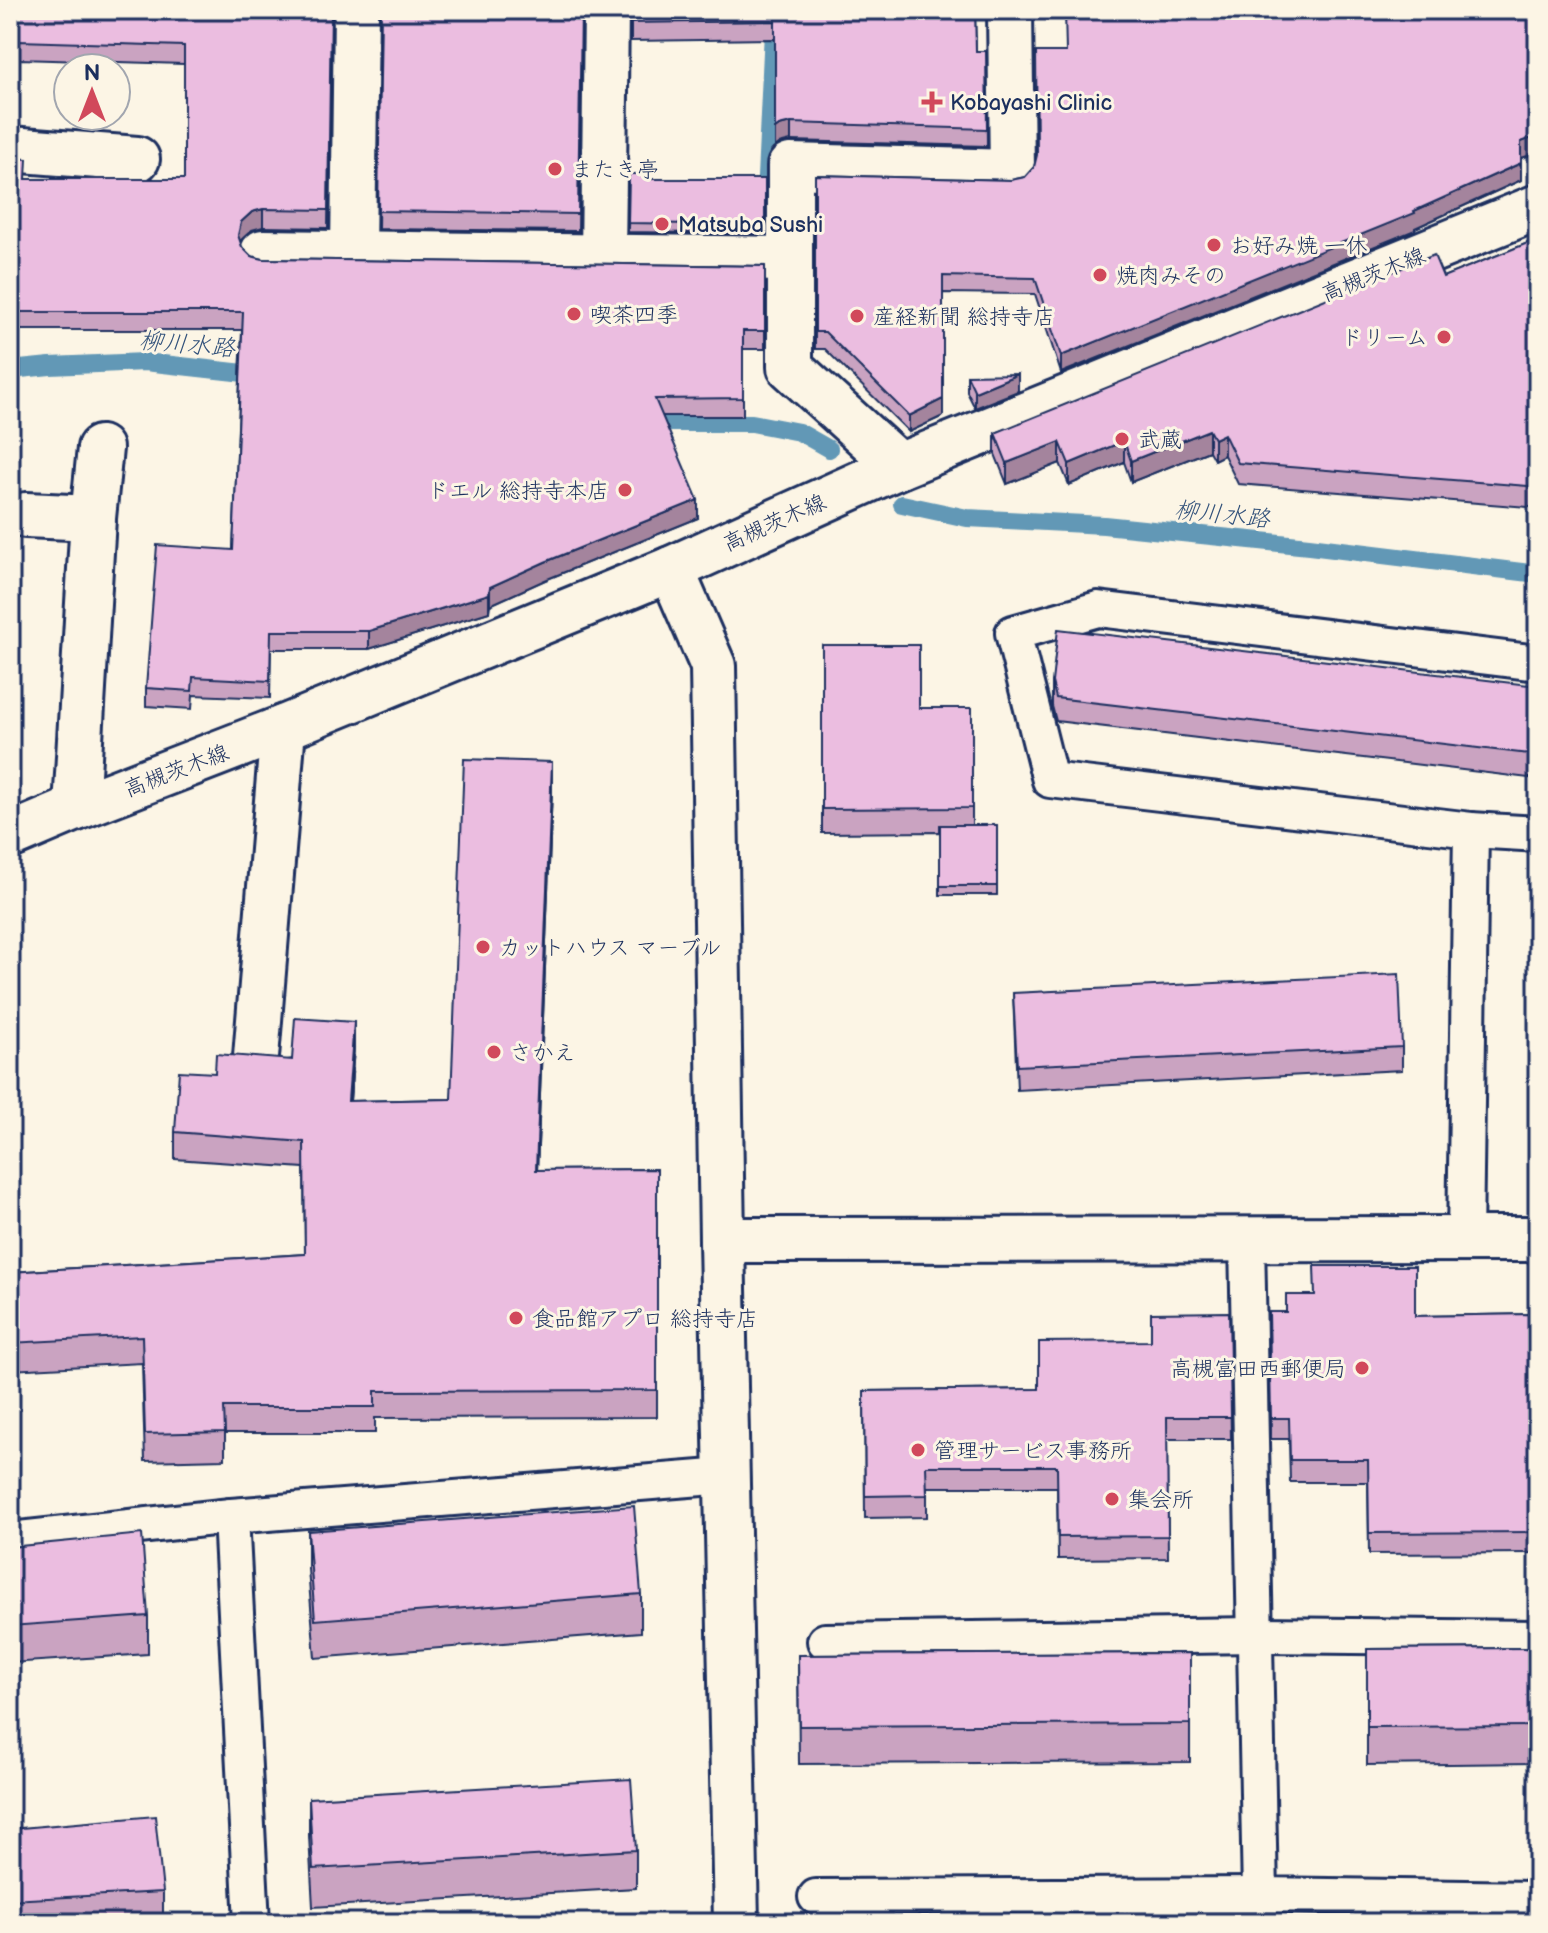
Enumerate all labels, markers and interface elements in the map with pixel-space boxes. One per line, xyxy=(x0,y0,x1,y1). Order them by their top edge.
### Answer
north arrow xyxy=(52,52,132,132)
text: N xyxy=(84,60,100,87)
place label: Kobayashi Clinic xyxy=(950,90,1112,117)
marker: Kobayashi Clinic xyxy=(921,91,943,113)
place label: またき亭 xyxy=(571,157,659,184)
marker: またき亭 xyxy=(546,160,564,178)
place label: Matsuba Sushi xyxy=(678,212,823,239)
marker: Matsuba Sushi xyxy=(653,215,671,233)
place label: お好み焼 一休 xyxy=(1230,233,1368,260)
marker: お好み焼 一休 xyxy=(1205,236,1223,254)
street label: 高槻茨木線 xyxy=(1318,242,1430,309)
place label: 焼肉みその xyxy=(1116,263,1226,290)
marker: 焼肉みその xyxy=(1091,266,1109,284)
place label: 喫茶四季 xyxy=(590,302,678,329)
place label: 産経新聞 総持寺店 xyxy=(873,304,1055,331)
marker: 喫茶四季 xyxy=(565,305,583,323)
marker: 産経新聞 総持寺店 xyxy=(848,307,866,325)
place label: ドリーム xyxy=(1341,325,1428,352)
water label: 柳川水路 xyxy=(138,326,238,363)
marker: ドリーム xyxy=(1435,328,1453,346)
place label: 武蔵 xyxy=(1138,427,1182,454)
marker: 武蔵 xyxy=(1113,430,1131,448)
place label: ドエル 総持寺本店 xyxy=(427,478,609,505)
marker: ドエル 総持寺本店 xyxy=(616,481,634,499)
street label: 高槻茨木線 xyxy=(719,489,830,558)
water label: 柳川水路 xyxy=(1173,495,1273,534)
street label: 高槻茨木線 xyxy=(120,739,233,804)
place label: カットハウス マーブル xyxy=(499,935,722,962)
marker: カットハウス マーブル xyxy=(474,938,492,956)
place label: さかえ xyxy=(510,1040,576,1067)
marker: さかえ xyxy=(485,1043,503,1061)
place label: 食品館アプロ 総持寺店 xyxy=(532,1306,758,1333)
marker: 食品館アプロ 総持寺店 xyxy=(507,1309,525,1327)
place label: 高槻富田西郵便局 xyxy=(1170,1356,1346,1383)
marker: 高槻富田西郵便局 xyxy=(1353,1359,1371,1377)
place label: 管理サービス事務所 xyxy=(934,1438,1132,1465)
marker: 管理サービス事務所 xyxy=(909,1441,927,1459)
place label: 集会所 xyxy=(1128,1487,1194,1514)
marker: 集会所 xyxy=(1103,1490,1121,1508)

